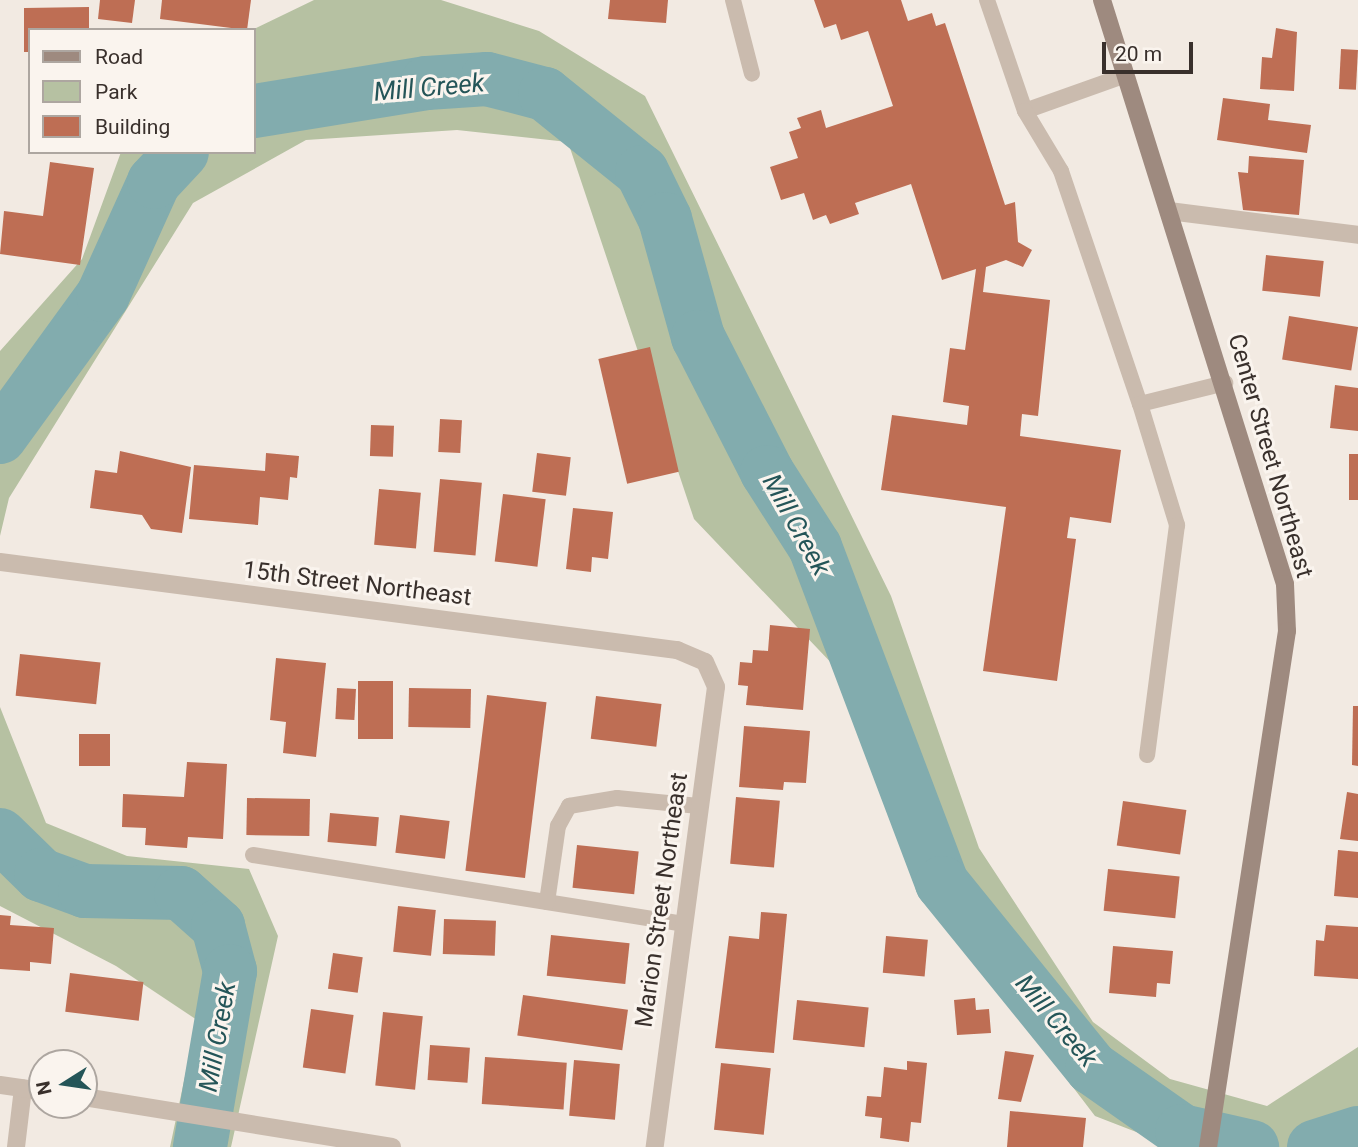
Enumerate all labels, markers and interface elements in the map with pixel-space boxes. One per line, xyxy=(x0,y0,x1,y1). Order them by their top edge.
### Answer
legend xyxy=(28,28,256,154)
scale bar xyxy=(1106,28,1197,72)
text: 20 m xyxy=(1115,42,1162,66)
text: Road xyxy=(95,45,143,69)
water label: Mill Creek xyxy=(372,68,486,108)
text: Park xyxy=(95,80,137,104)
text: Building xyxy=(95,115,170,139)
street label: Center Street Northeast xyxy=(1221,331,1319,581)
water label: Mill Creek xyxy=(755,469,837,581)
street label: 15th Street Northeast xyxy=(241,556,473,612)
street label: Marion Street Northeast xyxy=(630,771,694,1029)
water label: Mill Creek xyxy=(1008,968,1104,1074)
water label: Mill Creek xyxy=(193,980,243,1094)
north arrow xyxy=(28,1049,98,1119)
text: N xyxy=(31,1079,57,1097)

